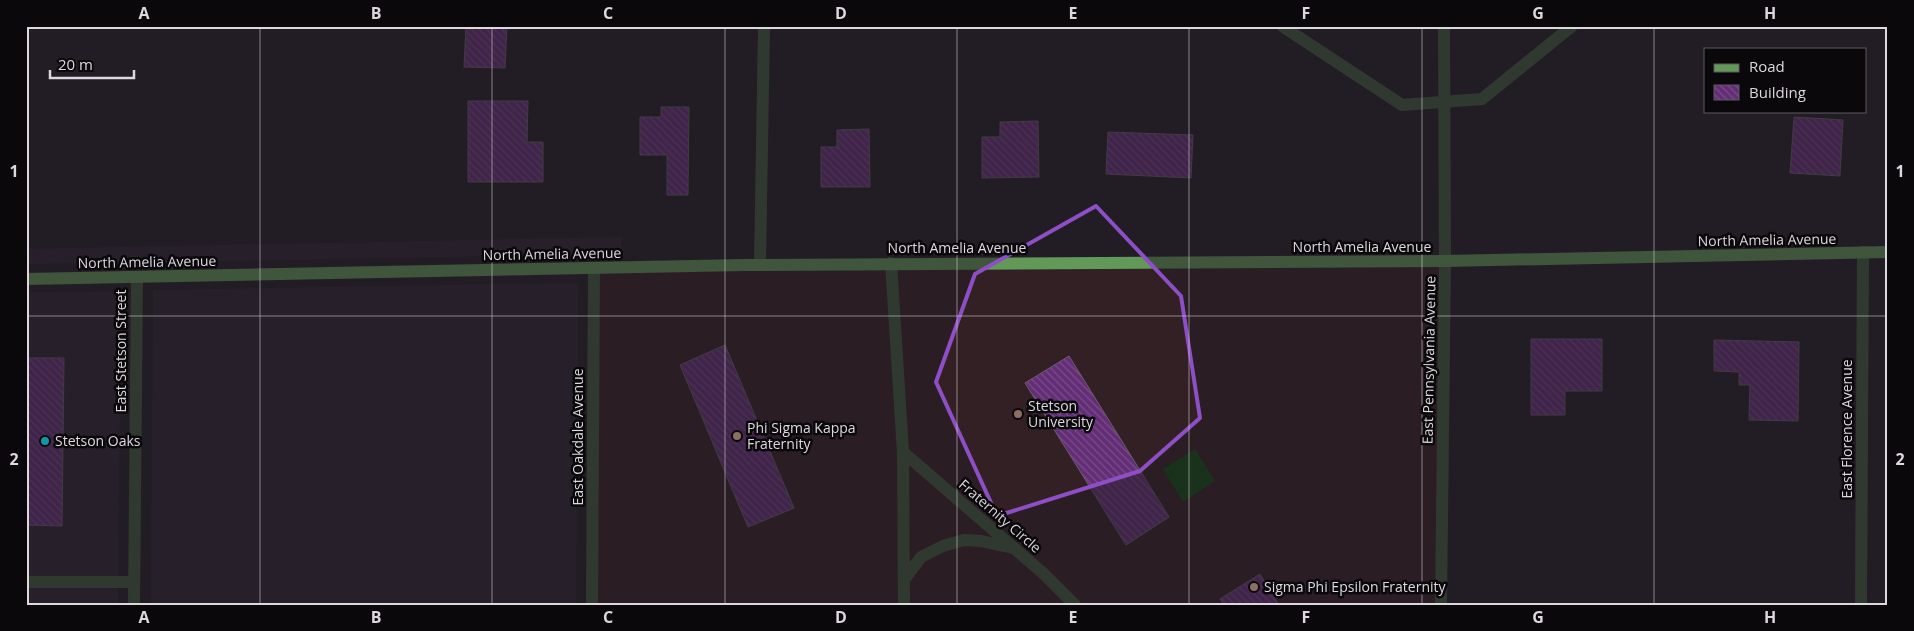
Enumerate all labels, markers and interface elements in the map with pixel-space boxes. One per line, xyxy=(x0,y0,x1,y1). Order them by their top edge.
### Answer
text: A xyxy=(138,2,150,24)
text: B xyxy=(371,2,381,24)
text: C xyxy=(603,2,613,24)
text: D xyxy=(835,2,847,24)
text: E xyxy=(1069,2,1078,24)
text: F xyxy=(1302,2,1310,24)
text: G xyxy=(1532,2,1544,24)
text: H xyxy=(1764,2,1776,24)
scale bar xyxy=(50,48,134,80)
legend xyxy=(1704,48,1866,112)
text: 20 m xyxy=(58,54,93,74)
text: Road xyxy=(1749,56,1785,76)
text: Building xyxy=(1749,82,1806,102)
text: 1 xyxy=(9,160,19,182)
text: 1 xyxy=(1895,160,1905,182)
street label: North Amelia Avenue xyxy=(1697,229,1837,250)
street label: North Amelia Avenue xyxy=(1293,237,1432,256)
street label: North Amelia Avenue xyxy=(888,238,1027,257)
street label: North Amelia Avenue xyxy=(482,243,622,264)
street label: North Amelia Avenue xyxy=(77,251,217,272)
street label: East Pennsylvania Avenue xyxy=(1418,275,1439,444)
street label: East Stetson Street xyxy=(111,290,130,412)
street label: East Florence Avenue xyxy=(1837,359,1856,499)
street label: East Oakdale Avenue xyxy=(568,368,587,506)
place label: Stetson University xyxy=(1028,396,1094,431)
marker: Stetson University xyxy=(1012,408,1024,420)
place label: Phi Sigma Kappa Fraternity xyxy=(747,418,856,453)
marker: Phi Sigma Kappa Fraternity xyxy=(731,430,743,442)
place label: Stetson Oaks xyxy=(55,431,141,450)
marker: Stetson Oaks xyxy=(39,435,51,447)
text: 2 xyxy=(9,448,19,470)
text: 2 xyxy=(1895,448,1905,470)
street label: Fraternity Circle xyxy=(955,475,1046,557)
place label: Sigma Phi Epsilon Fraternity xyxy=(1264,577,1447,596)
marker: Sigma Phi Epsilon Fraternity xyxy=(1248,581,1260,593)
text: A xyxy=(138,606,150,628)
text: B xyxy=(371,606,381,628)
text: C xyxy=(603,606,613,628)
text: D xyxy=(835,606,847,628)
text: E xyxy=(1069,606,1078,628)
text: F xyxy=(1302,606,1310,628)
text: G xyxy=(1532,606,1544,628)
text: H xyxy=(1764,606,1776,628)

